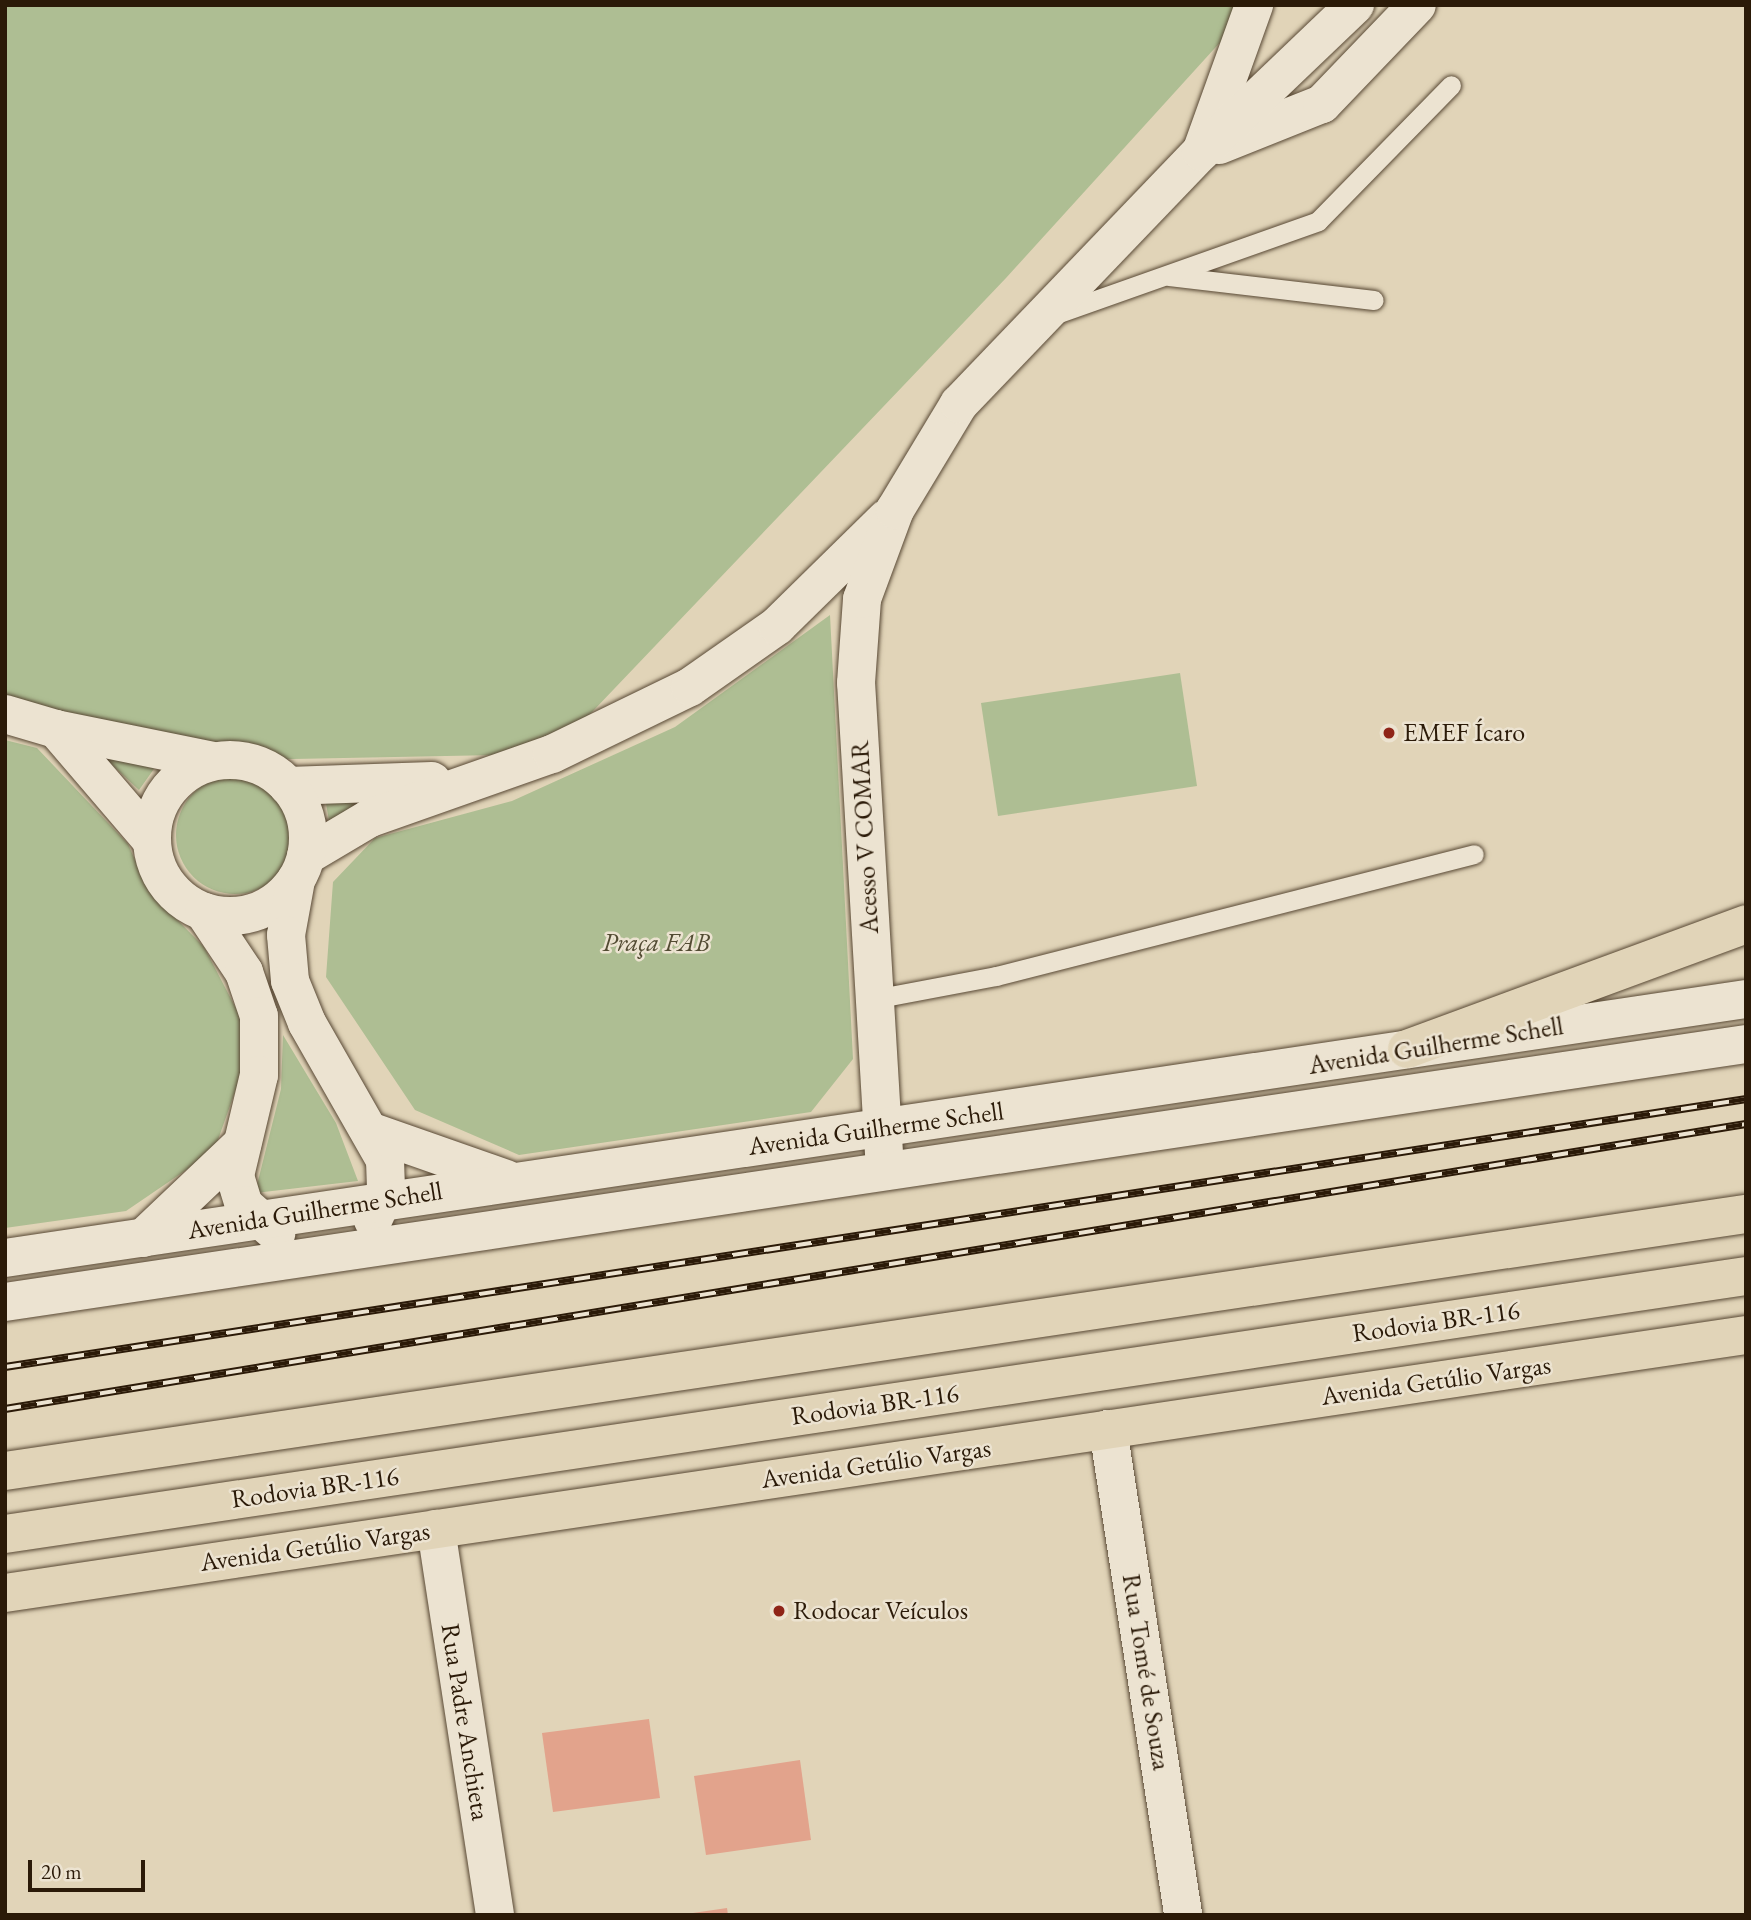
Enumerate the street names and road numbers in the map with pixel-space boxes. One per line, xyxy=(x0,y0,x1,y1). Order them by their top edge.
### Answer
street label: Acesso V COMAR xyxy=(844,739,886,935)
street label: Avenida Guilherme Schell xyxy=(1306,1010,1566,1082)
street label: Avenida Guilherme Schell xyxy=(746,1096,1006,1162)
street label: Avenida Guilherme Schell xyxy=(185,1175,445,1247)
street label: Rodovia BR-116 xyxy=(1350,1295,1522,1349)
street label: Avenida Getúlio Vargas xyxy=(1319,1349,1553,1413)
street label: Rodovia BR-116 xyxy=(789,1378,961,1432)
street label: Avenida Getúlio Vargas xyxy=(759,1432,993,1496)
street label: Rodovia BR-116 xyxy=(229,1461,401,1515)
street label: Avenida Getúlio Vargas xyxy=(198,1515,432,1579)
street label: Rua Tomé de Souza xyxy=(1115,1572,1177,1772)
street label: Rua Padre Anchieta xyxy=(434,1621,496,1823)

